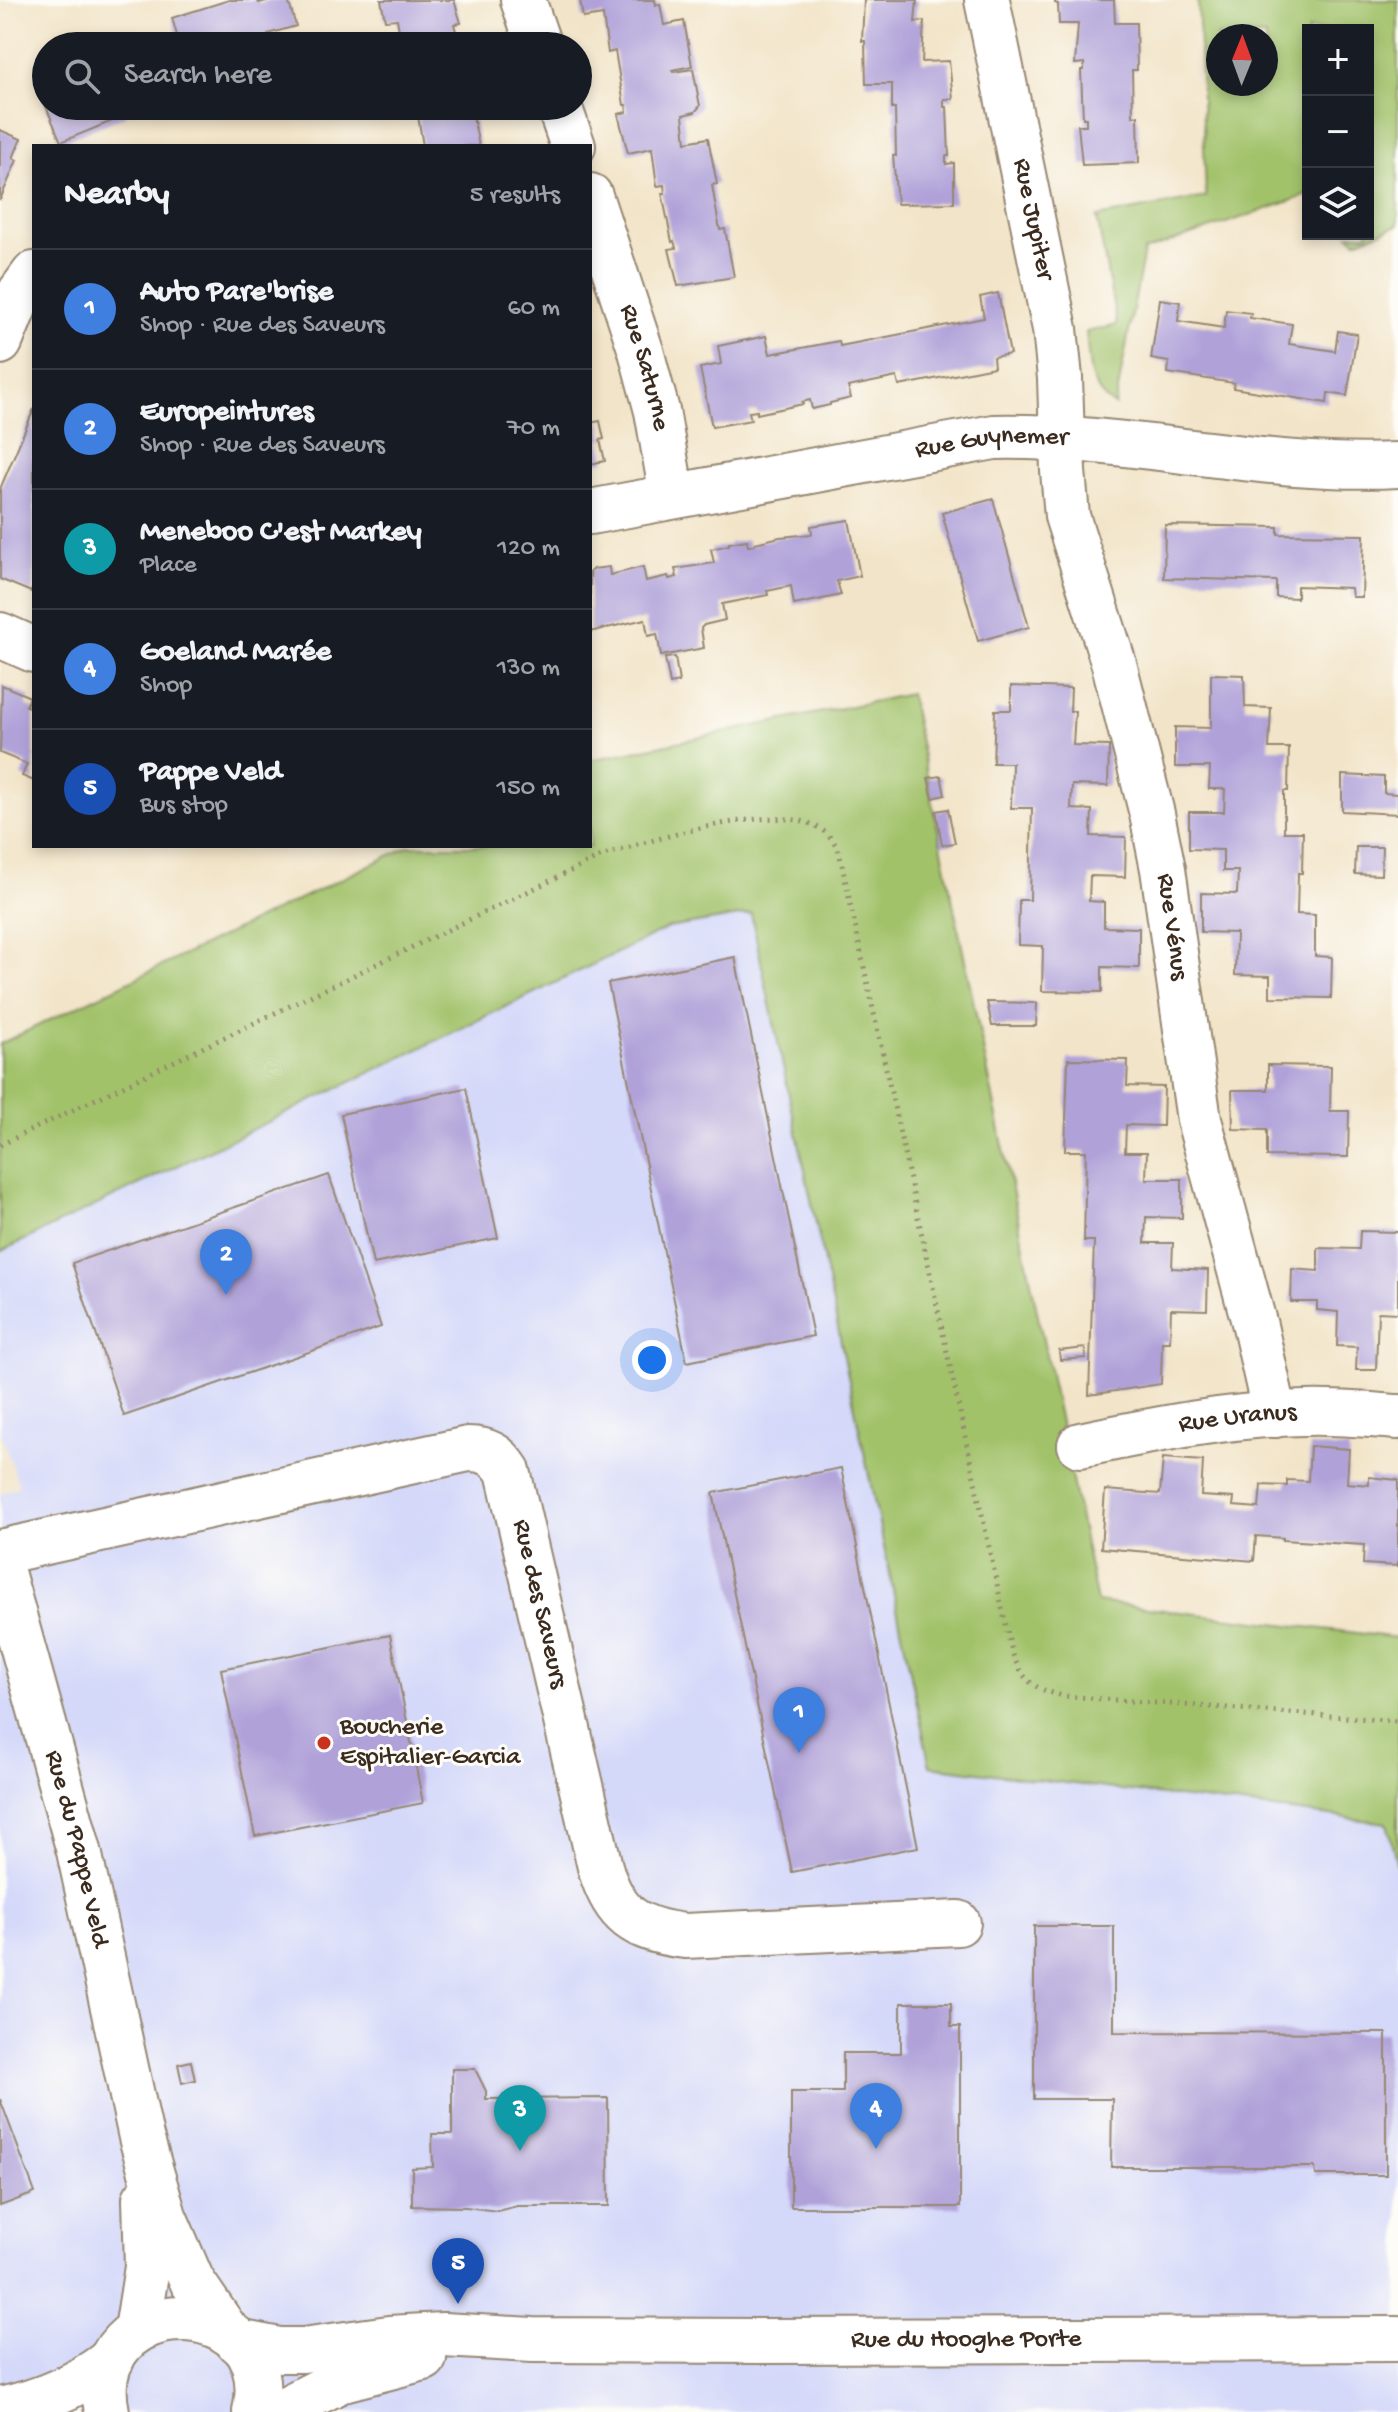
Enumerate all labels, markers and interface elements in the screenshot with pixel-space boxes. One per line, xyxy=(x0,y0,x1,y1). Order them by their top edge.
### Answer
north arrow xyxy=(1206,24,1278,96)
map controls xyxy=(1302,24,1374,240)
button: + xyxy=(1302,24,1374,96)
search box xyxy=(32,32,592,120)
icon: search xyxy=(60,54,104,98)
text: Search here xyxy=(124,59,272,94)
button: − xyxy=(1302,96,1374,168)
street label: Rue Jupiter xyxy=(1005,156,1061,286)
button: layers xyxy=(1302,168,1374,240)
text: Nearby xyxy=(64,176,169,216)
text: 5 results xyxy=(470,181,560,212)
text: Auto Pare'brise xyxy=(140,276,333,311)
text: 1 xyxy=(85,294,95,325)
text: 60 m xyxy=(507,294,560,325)
street label: Rue Saturne xyxy=(611,301,676,434)
text: Shop · Rue des Saveurs xyxy=(140,311,385,342)
text: Europeintures xyxy=(140,396,313,431)
text: 2 xyxy=(84,414,96,445)
text: 70 m xyxy=(507,414,560,445)
street label: Rue Guynemer xyxy=(913,421,1072,467)
text: Shop · Rue des Saveurs xyxy=(140,431,385,462)
text: Meneboo C'est Markey xyxy=(140,516,422,551)
text: 3 xyxy=(83,534,97,565)
text: 120 m xyxy=(497,534,560,565)
text: Place xyxy=(140,551,197,582)
text: Goeland Marée xyxy=(140,636,331,671)
text: 4 xyxy=(84,654,96,685)
text: 130 m xyxy=(497,654,560,685)
text: Shop xyxy=(140,671,192,702)
text: Pappe Veld xyxy=(140,756,282,791)
text: 5 xyxy=(83,774,97,805)
text: 150 m xyxy=(496,774,560,805)
text: Bus stop xyxy=(140,791,228,822)
street label: Rue Vénus xyxy=(1148,871,1194,984)
pin: 2 xyxy=(200,1229,252,1295)
your location xyxy=(632,1340,672,1380)
street label: Rue Uranus xyxy=(1177,1398,1299,1441)
street label: Rue des Saveurs xyxy=(504,1517,574,1693)
pin: 1 xyxy=(773,1687,825,1753)
place label: Boucherie Espitalier-Garcia xyxy=(339,1713,522,1774)
marker: Boucherie Espitalier-Garcia xyxy=(315,1734,333,1752)
street label: Rue du Pappe Veld xyxy=(36,1747,115,1952)
pin: 4 xyxy=(850,2083,902,2149)
pin: 3 xyxy=(494,2085,546,2151)
pin: 5 xyxy=(432,2238,484,2304)
street label: Rue du Hooghe Porte xyxy=(851,2324,1082,2356)

